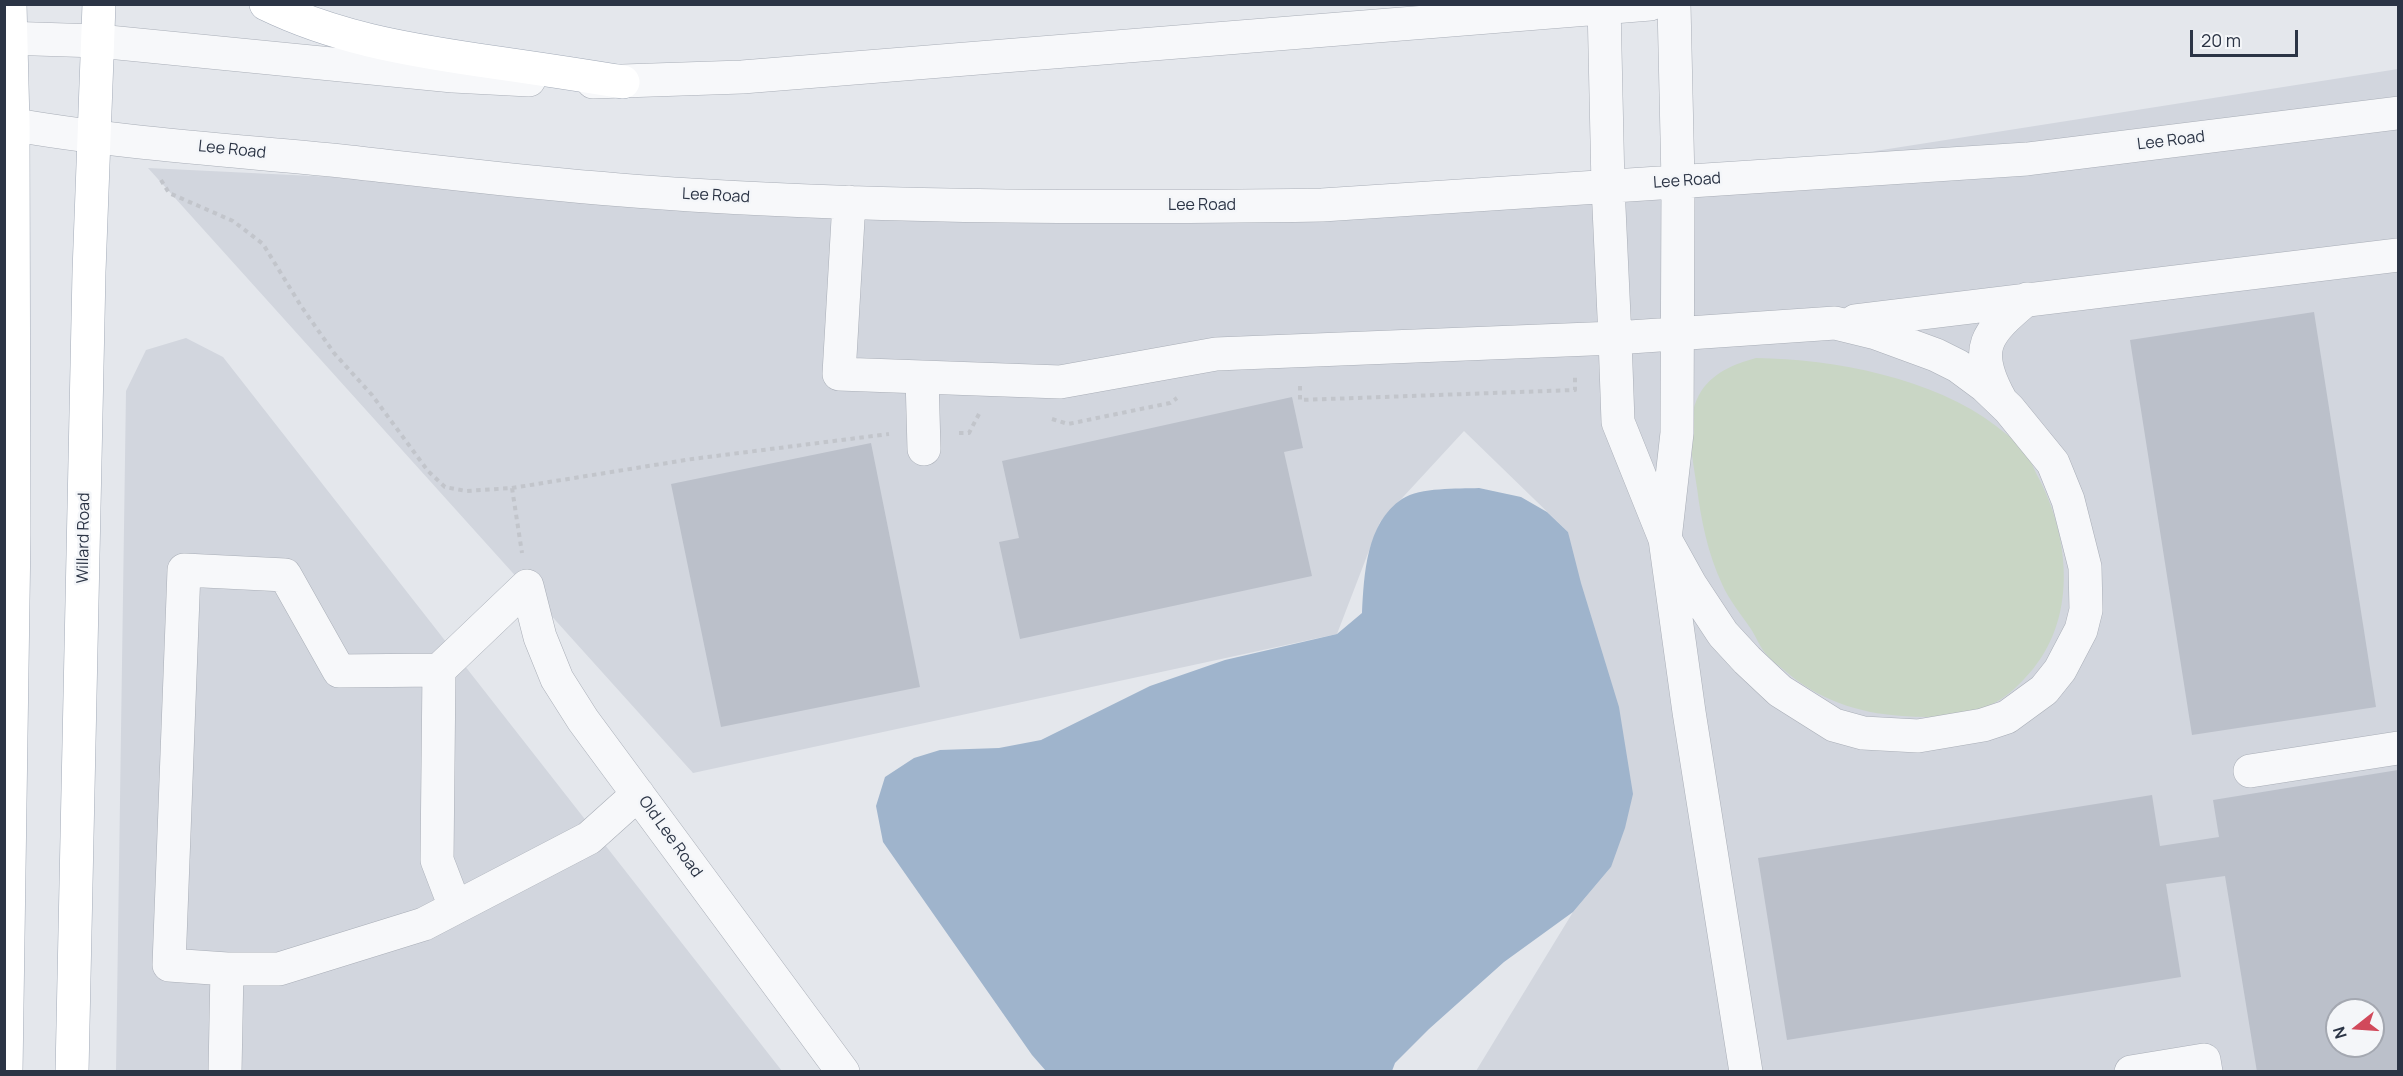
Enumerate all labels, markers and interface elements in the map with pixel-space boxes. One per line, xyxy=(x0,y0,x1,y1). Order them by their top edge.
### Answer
scale bar xyxy=(2193,18,2301,56)
text: 20 m xyxy=(2201,28,2241,52)
street label: Lee Road xyxy=(2136,127,2206,155)
street label: Lee Road xyxy=(197,137,267,163)
street label: Lee Road xyxy=(1652,169,1722,193)
street label: Lee Road xyxy=(682,185,750,207)
street label: Lee Road xyxy=(1168,196,1236,216)
street label: Willard Road xyxy=(74,492,94,584)
street label: Old Lee Road xyxy=(634,793,706,881)
north arrow xyxy=(2325,998,2385,1058)
text: N xyxy=(2327,1024,2352,1041)

